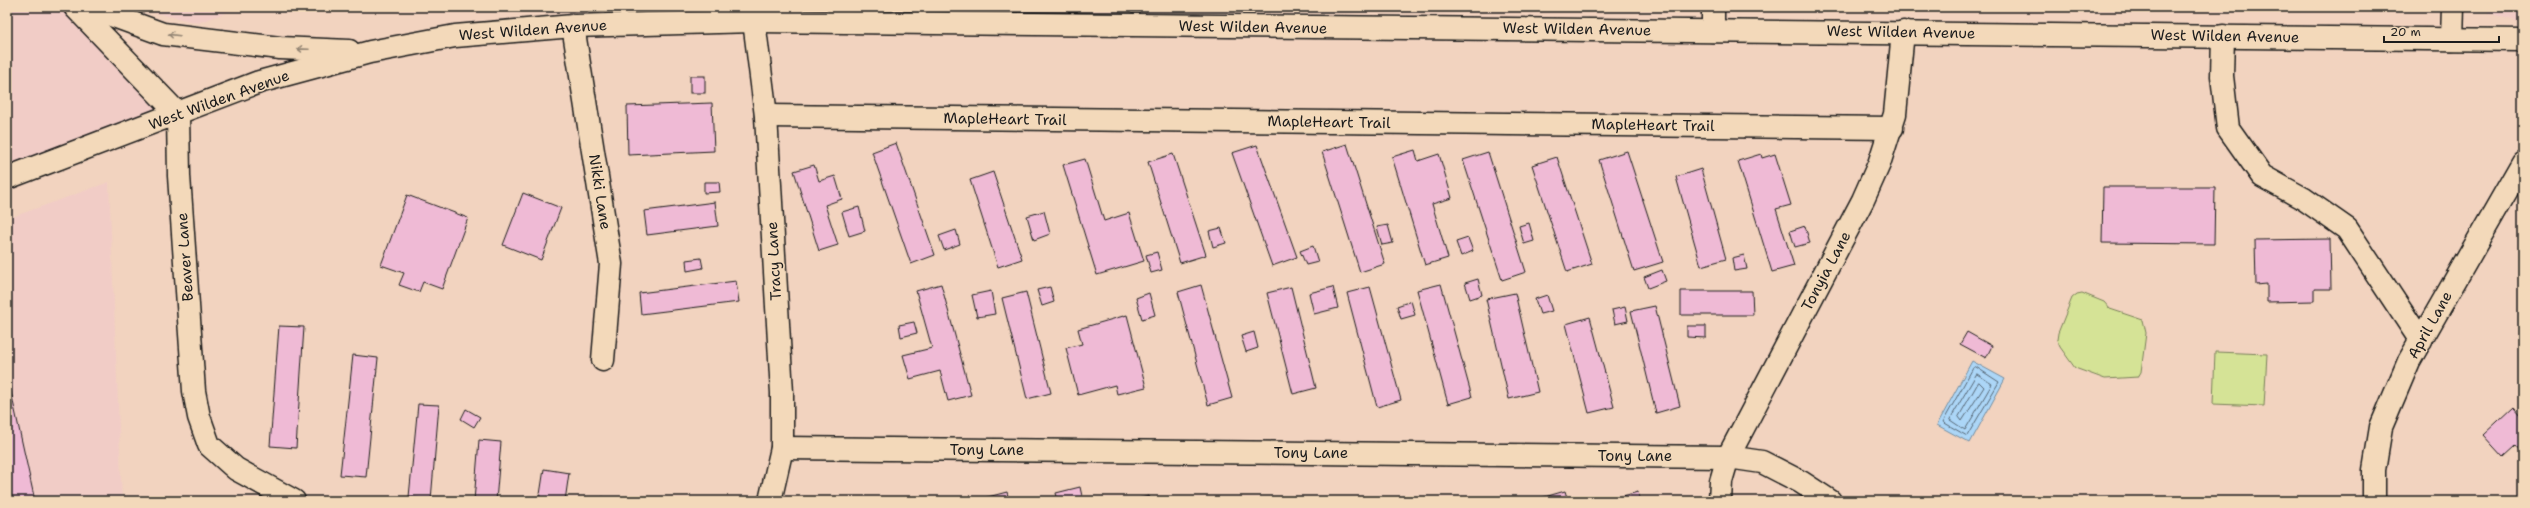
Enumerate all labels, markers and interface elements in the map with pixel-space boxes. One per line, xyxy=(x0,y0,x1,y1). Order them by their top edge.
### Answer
street label: West Wilden Avenue xyxy=(458,15,608,45)
street label: West Wilden Avenue xyxy=(1179,16,1327,38)
street label: West Wilden Avenue xyxy=(1503,18,1651,40)
scale bar xyxy=(2384,18,2499,44)
street label: West Wilden Avenue xyxy=(1827,21,1975,43)
text: 20 m xyxy=(2390,24,2421,40)
street label: West Wilden Avenue xyxy=(2151,25,2299,47)
one-way arrow xyxy=(168,31,181,39)
one-way arrow xyxy=(297,45,310,53)
street label: West Wilden Avenue xyxy=(146,65,292,135)
street label: MapleHeart Trail xyxy=(943,108,1067,130)
street label: MapleHeart Trail xyxy=(1267,111,1391,133)
street label: MapleHeart Trail xyxy=(1591,114,1715,136)
street label: Nikki Lane xyxy=(584,153,616,231)
street label: Beaver Lane xyxy=(172,212,198,302)
street label: Tracy Lane xyxy=(762,221,786,301)
street label: Tonyia Lane xyxy=(1797,228,1855,314)
street label: April Lane xyxy=(2403,288,2457,362)
street label: Tony Lane xyxy=(950,440,1024,460)
street label: Tony Lane xyxy=(1274,443,1348,463)
street label: Tony Lane xyxy=(1598,446,1672,466)

